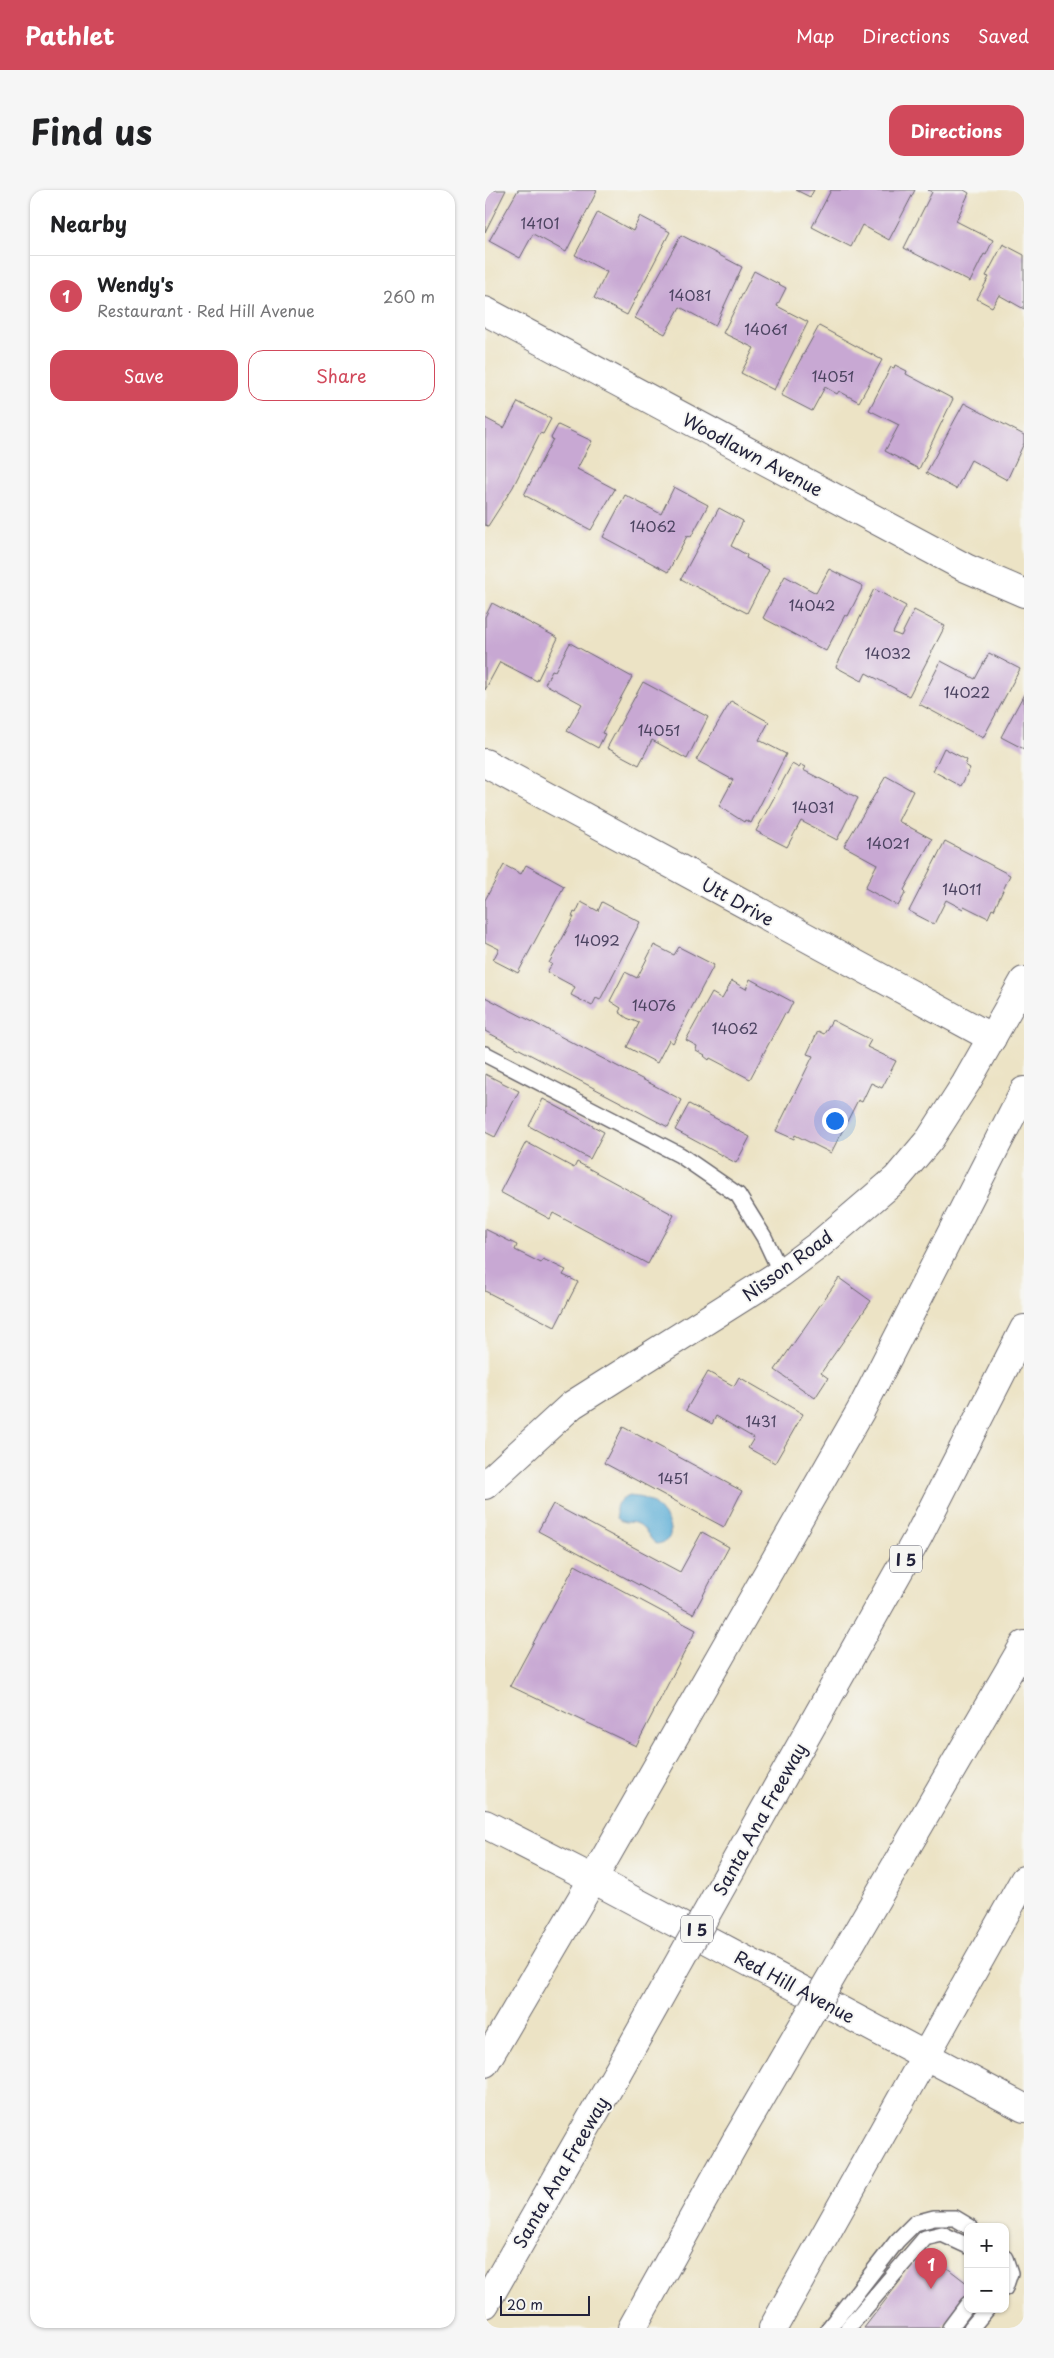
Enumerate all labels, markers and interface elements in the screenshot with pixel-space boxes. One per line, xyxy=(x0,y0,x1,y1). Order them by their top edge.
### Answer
text: Pathlet xyxy=(25,17,115,53)
text: Map xyxy=(796,22,834,49)
text: Directions xyxy=(862,22,950,49)
text: Saved xyxy=(978,22,1029,49)
text: Find us xyxy=(30,104,152,157)
button: Directions xyxy=(889,105,1024,156)
text: Nearby xyxy=(50,207,127,239)
house number: 14101 xyxy=(521,211,559,234)
text: Wendy's xyxy=(97,270,174,298)
house number: 14081 xyxy=(669,283,711,306)
text: 1 xyxy=(62,284,70,308)
text: 260 m xyxy=(383,284,435,308)
text: Restaurant · Red Hill Avenue xyxy=(97,298,315,322)
house number: 14061 xyxy=(744,317,788,340)
button: Save xyxy=(50,350,238,401)
button: Share xyxy=(248,350,435,401)
house number: 14051 xyxy=(812,364,854,387)
street label: Woodlawn Avenue xyxy=(678,406,828,503)
house number: 14062 xyxy=(630,514,676,537)
house number: 14042 xyxy=(789,593,835,616)
house number: 14032 xyxy=(865,641,911,664)
house number: 14022 xyxy=(944,680,990,703)
house number: 14051 xyxy=(638,718,680,741)
house number: 14031 xyxy=(792,795,834,818)
house number: 14021 xyxy=(866,831,910,854)
street label: Utt Drive xyxy=(697,870,779,932)
house number: 14011 xyxy=(942,877,982,900)
house number: 14092 xyxy=(574,928,620,951)
house number: 14076 xyxy=(632,993,676,1016)
house number: 14062 xyxy=(712,1016,758,1039)
your location xyxy=(822,1108,848,1134)
street label: Nisson Road xyxy=(736,1223,838,1307)
house number: 1431 xyxy=(746,1409,776,1432)
house number: 1451 xyxy=(658,1466,688,1489)
road number: I 5 xyxy=(890,1546,922,1572)
street label: Santa Ana Freeway xyxy=(706,1738,812,1900)
road number: I 5 xyxy=(681,1916,713,1942)
street label: Red Hill Avenue xyxy=(730,1943,860,2029)
street label: Santa Ana Freeway xyxy=(505,2091,615,2253)
map controls xyxy=(964,2223,1009,2313)
button: + xyxy=(964,2223,1009,2268)
pin: 1 xyxy=(915,2248,947,2289)
button: − xyxy=(964,2268,1009,2313)
scale bar xyxy=(500,2293,590,2316)
text: 20 m xyxy=(507,2294,543,2315)

